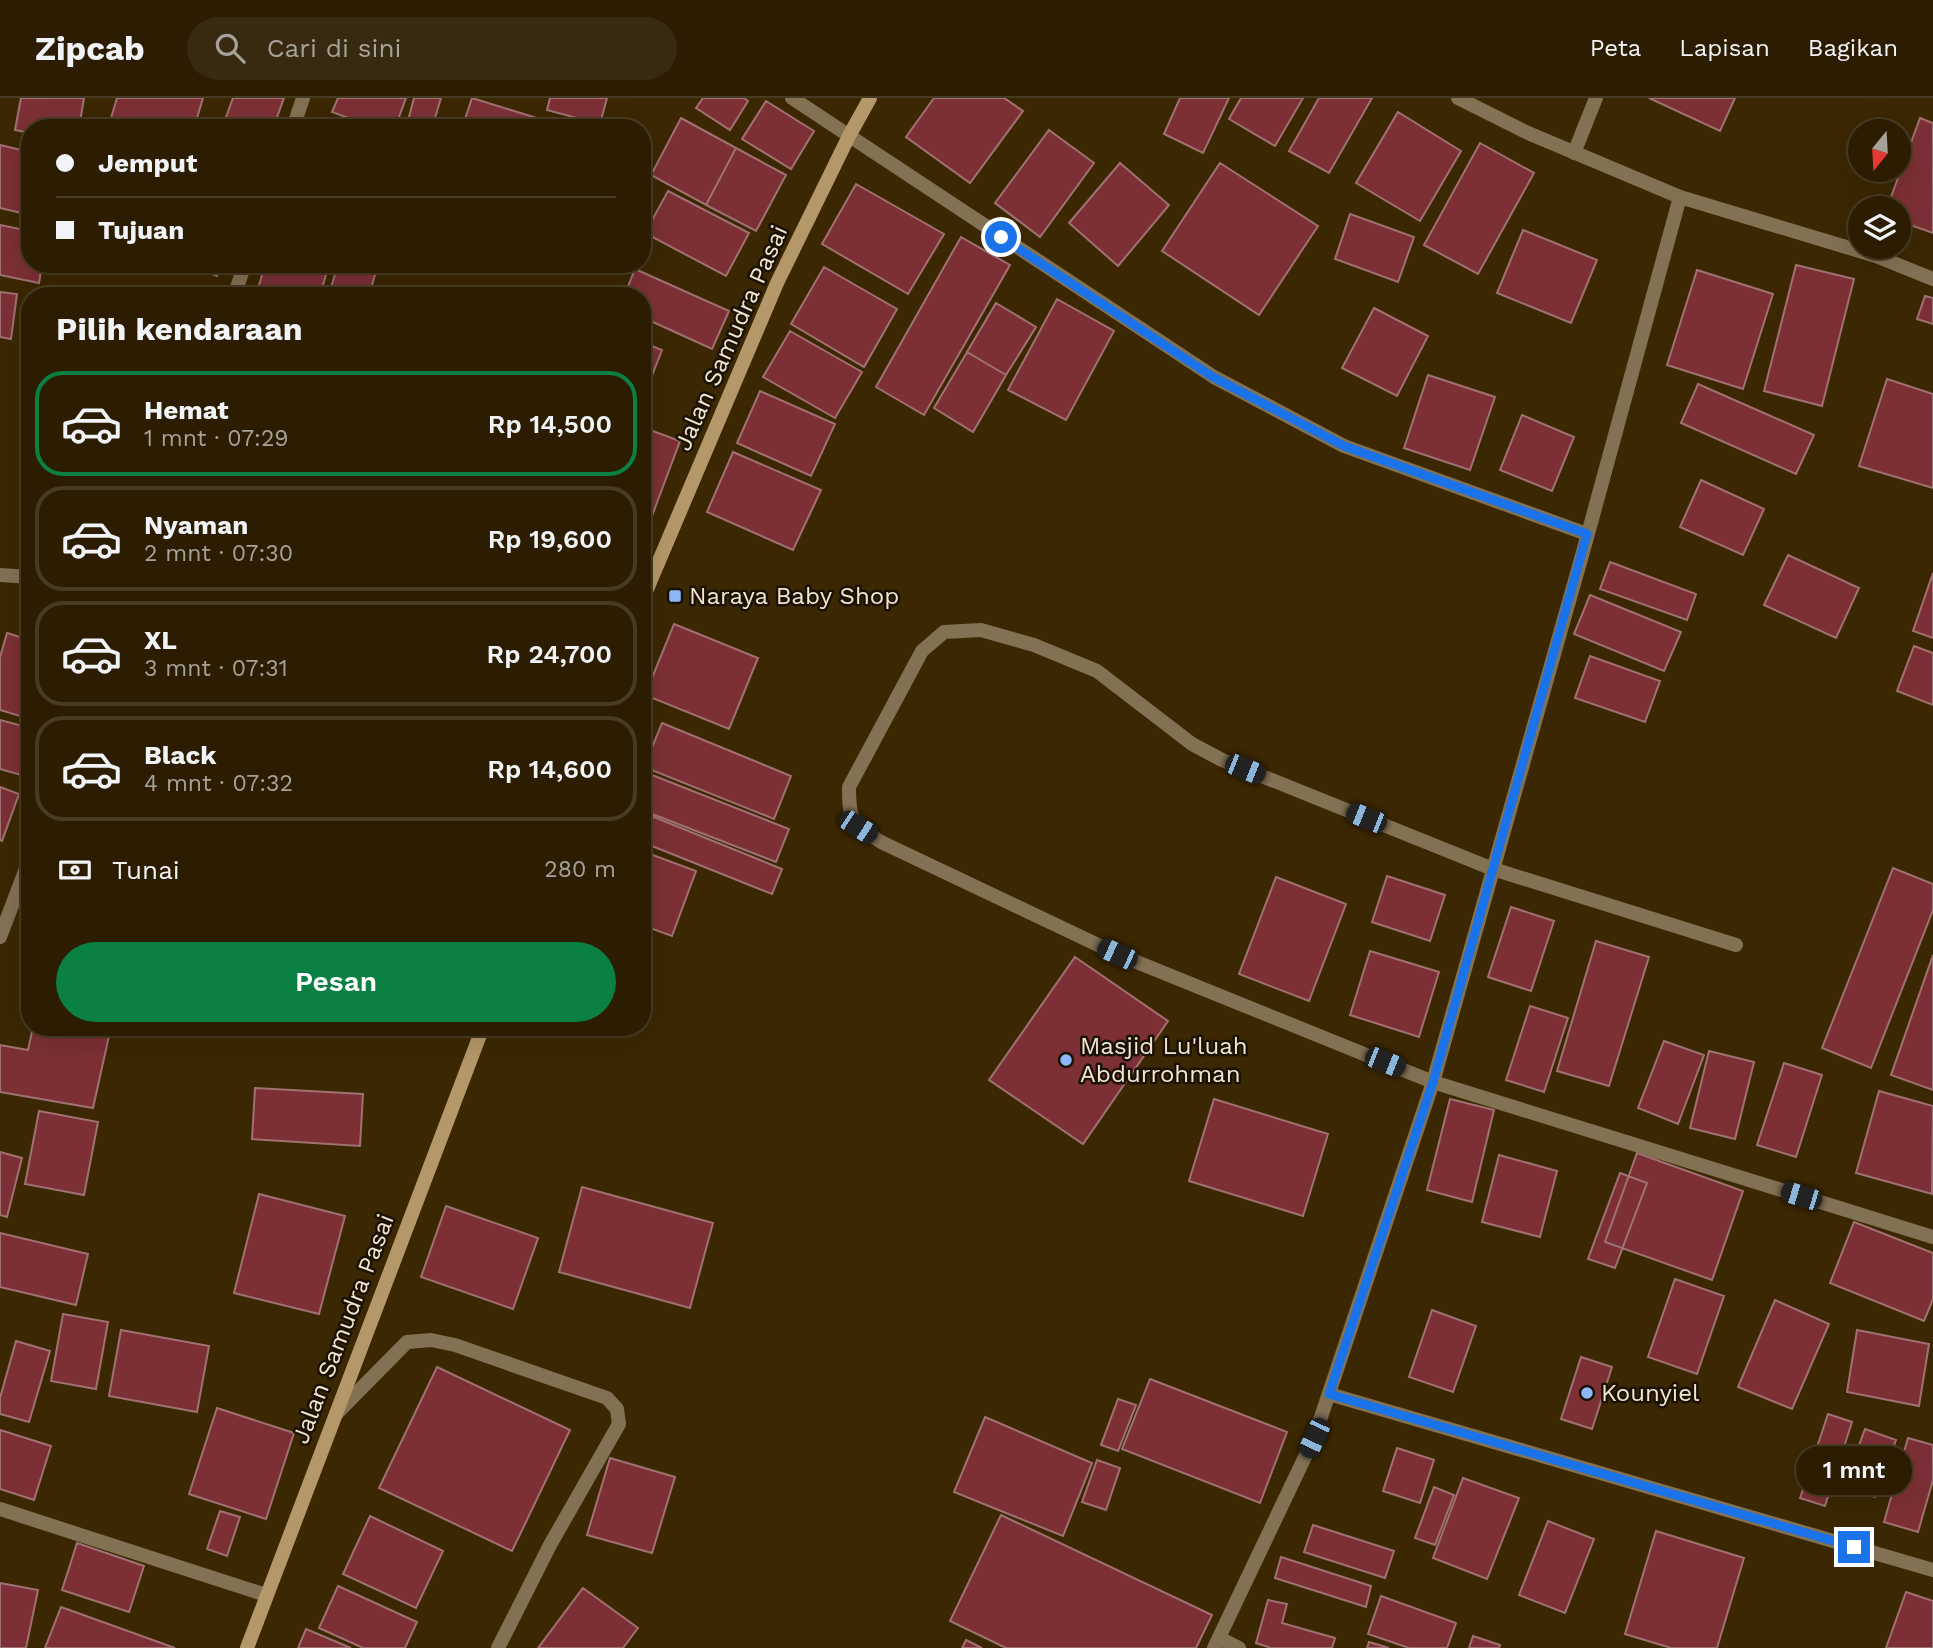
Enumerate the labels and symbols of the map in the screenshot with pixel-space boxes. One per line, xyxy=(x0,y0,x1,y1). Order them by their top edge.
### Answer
north arrow xyxy=(1848,119,1911,182)
street label: Jalan Samudra Pasai xyxy=(669,221,793,455)
route start xyxy=(985,221,1017,253)
place label: Naraya Baby Shop xyxy=(689,582,899,610)
marker: Naraya Baby Shop xyxy=(667,588,683,604)
car xyxy=(1222,751,1269,787)
car xyxy=(1343,800,1390,836)
car xyxy=(835,807,882,847)
car xyxy=(1094,936,1141,972)
place label: Masjid Lu'luah Abdurrohman xyxy=(1080,1032,1248,1088)
car xyxy=(1362,1044,1409,1080)
marker: Masjid Lu'luah Abdurrohman xyxy=(1058,1052,1074,1068)
car xyxy=(1778,1180,1825,1212)
street label: Jalan Samudra Pasai xyxy=(286,1210,400,1448)
place label: Kounyiel xyxy=(1601,1379,1700,1407)
marker: Kounyiel xyxy=(1579,1385,1595,1401)
car xyxy=(1296,1415,1333,1461)
callout: 1 mnt xyxy=(1796,1446,1912,1494)
route end xyxy=(1838,1531,1870,1563)

